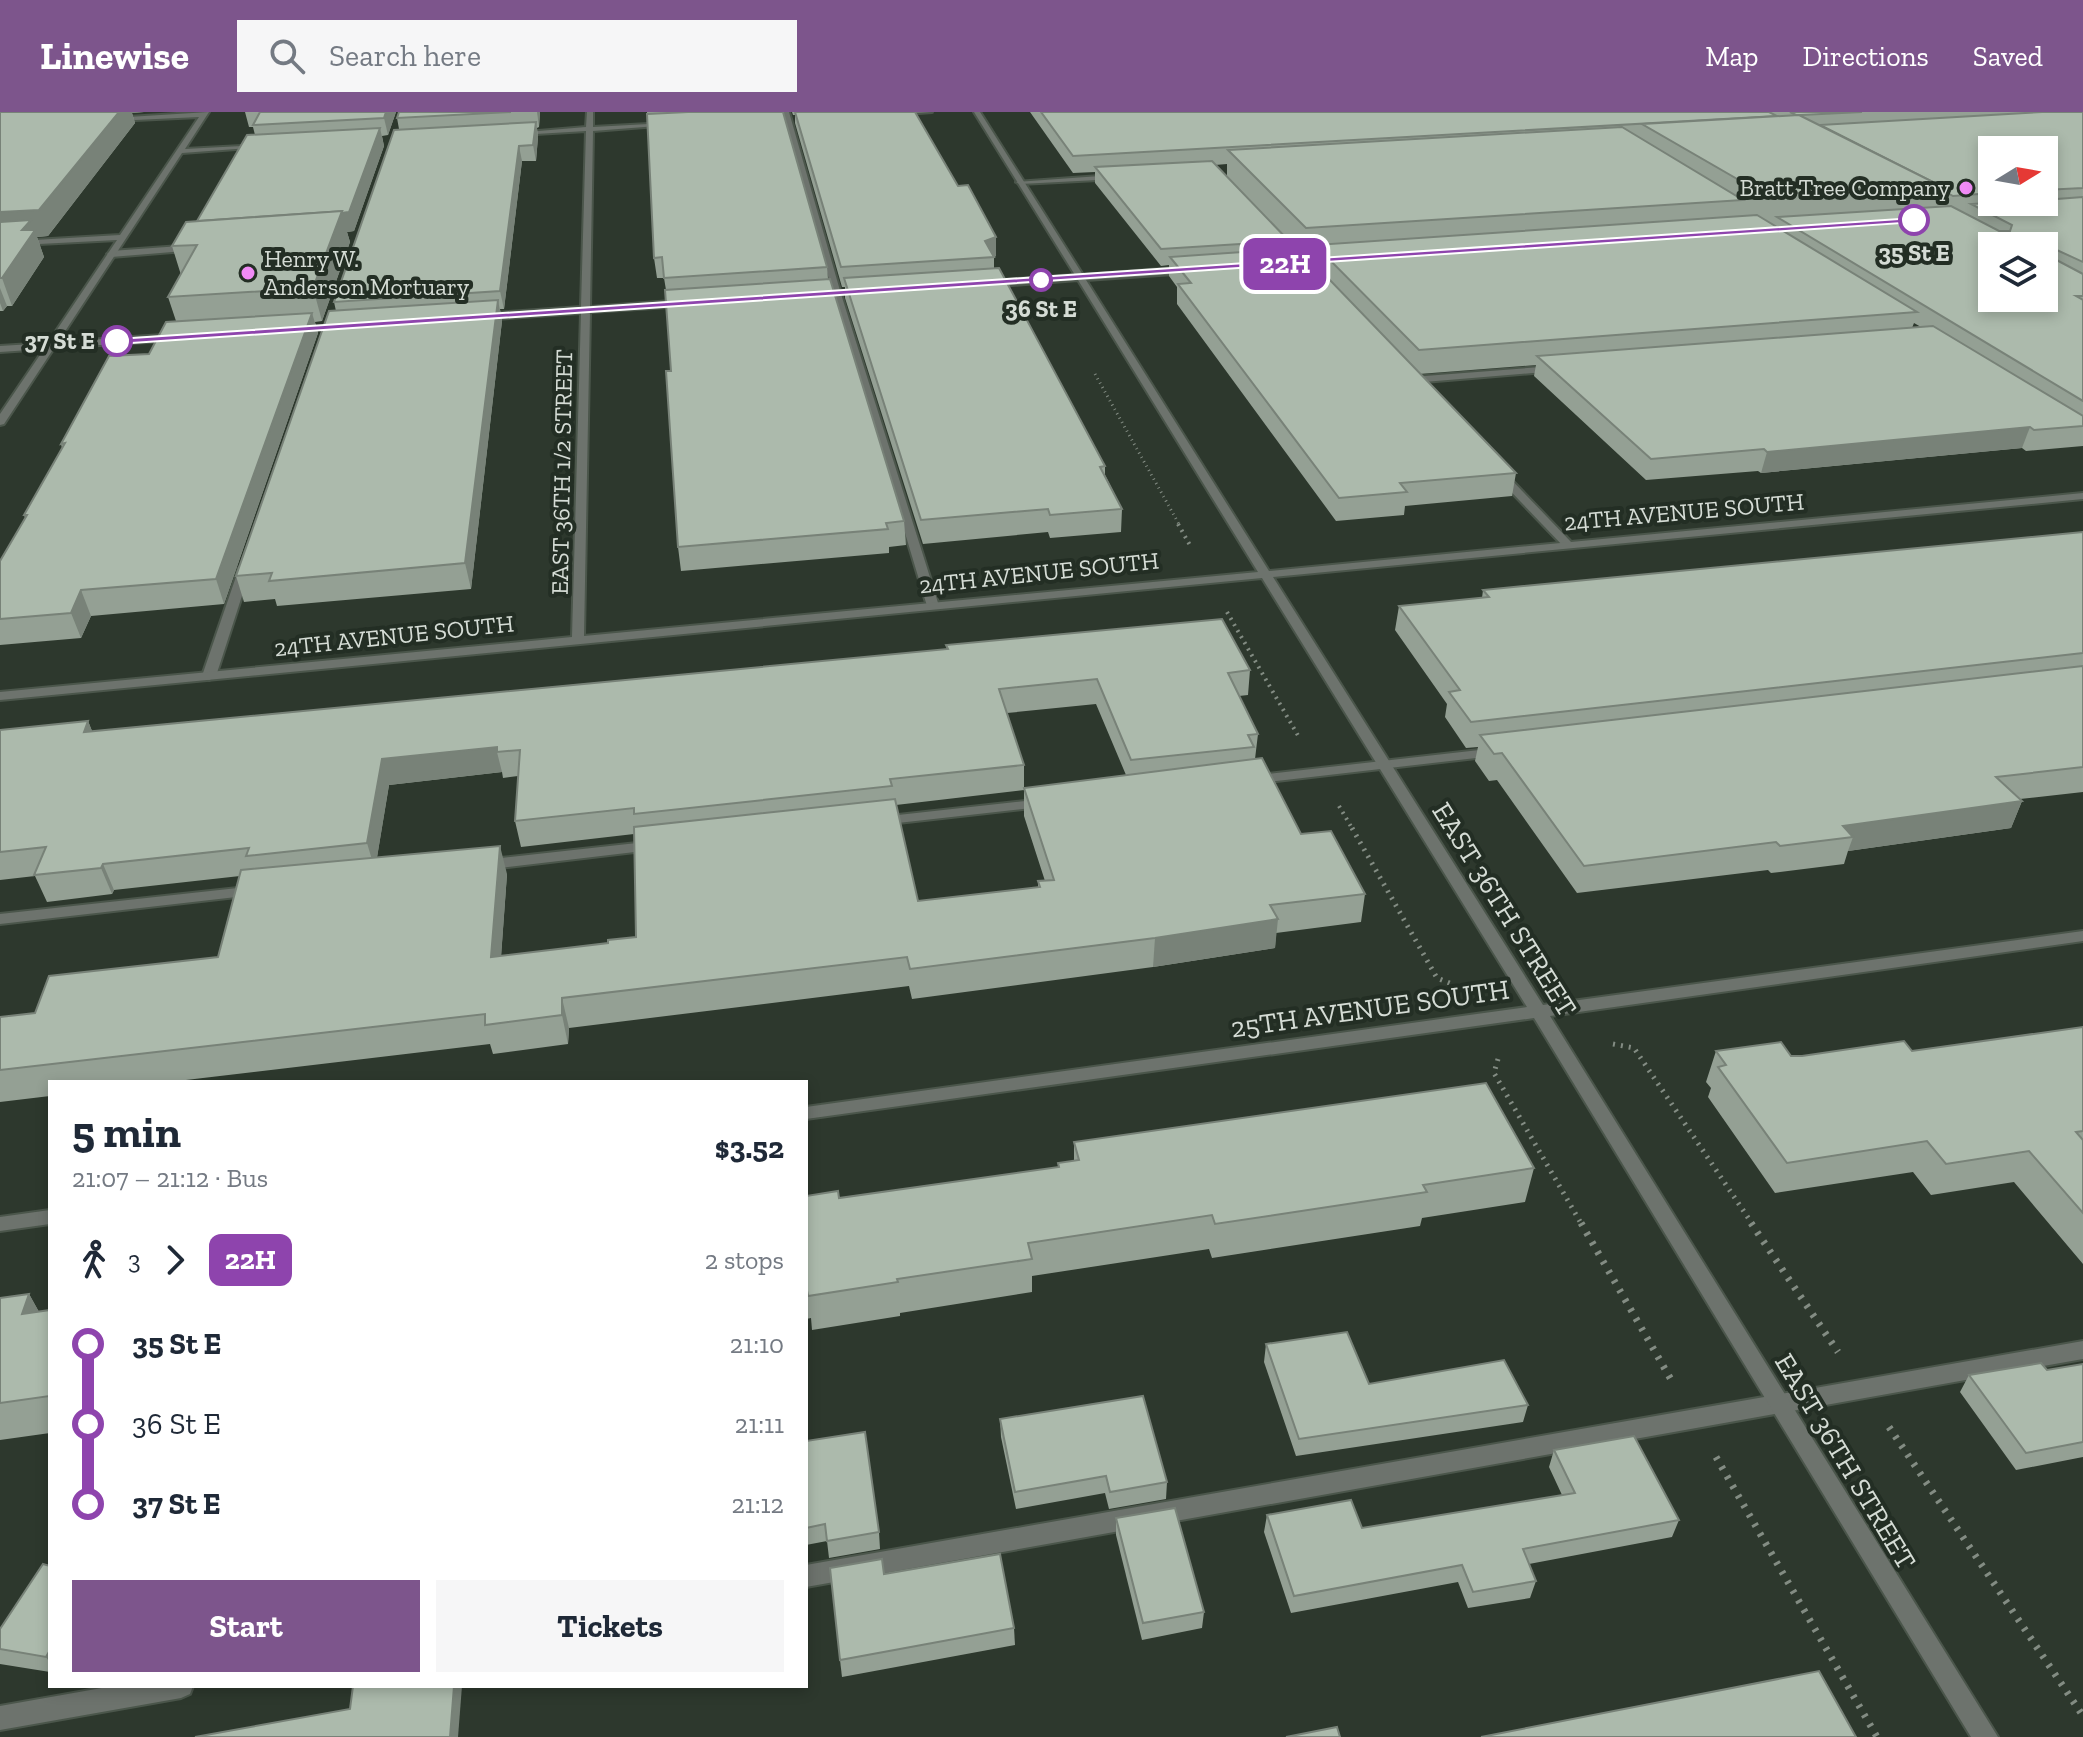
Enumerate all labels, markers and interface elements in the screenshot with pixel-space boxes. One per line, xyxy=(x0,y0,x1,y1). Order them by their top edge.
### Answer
search box xyxy=(237,20,797,92)
text: Linewise xyxy=(40,33,189,79)
icon: search xyxy=(265,34,309,78)
text: Search here xyxy=(329,38,481,74)
text: Map xyxy=(1705,40,1758,73)
text: Directions xyxy=(1802,40,1929,73)
text: Saved xyxy=(1973,40,2043,73)
north arrow xyxy=(1978,136,2058,216)
map controls xyxy=(1978,136,2058,312)
place label: Bratt Tree Company xyxy=(1740,173,1951,202)
marker: Bratt Tree Company xyxy=(1957,179,1975,197)
marker: 35 St E xyxy=(1899,205,1929,235)
button: layers xyxy=(1978,232,2058,312)
line badge: 22H xyxy=(1239,238,1331,290)
place label: 35 St E xyxy=(1878,238,1950,267)
place label: Henry W. Anderson Mortuary xyxy=(264,244,470,301)
text: 22H xyxy=(1259,247,1311,280)
marker: Henry W. Anderson Mortuary xyxy=(239,264,257,282)
marker: 36 St E xyxy=(1030,269,1052,291)
place label: 36 St E xyxy=(1005,294,1077,323)
place label: 37 St E xyxy=(24,326,95,355)
marker: 37 St E xyxy=(102,326,132,356)
street label: EAST 36TH 1/2 STREET xyxy=(545,349,578,595)
street label: 24TH AVENUE SOUTH xyxy=(1563,487,1805,536)
street label: 24TH AVENUE SOUTH xyxy=(918,545,1160,600)
street label: 24TH AVENUE SOUTH xyxy=(273,608,515,663)
street label: EAST 36TH STREET xyxy=(1425,796,1584,1022)
street label: 25TH AVENUE SOUTH xyxy=(1229,973,1511,1044)
text: 5 min xyxy=(72,1105,181,1158)
text: $3.52 xyxy=(715,1130,784,1166)
text: 21:07 – 21:12 · Bus xyxy=(72,1162,268,1194)
icon: walk xyxy=(72,1238,116,1282)
icon: forward xyxy=(153,1238,197,1282)
text: 22H xyxy=(225,1243,276,1276)
text: 3 xyxy=(128,1244,141,1276)
text: 2 stops xyxy=(705,1244,784,1276)
text: 35 St E xyxy=(132,1326,221,1362)
text: 21:10 xyxy=(730,1328,784,1360)
street label: EAST 36TH STREET xyxy=(1768,1347,1923,1575)
text: 36 St E xyxy=(132,1406,221,1442)
text: 21:11 xyxy=(735,1408,784,1440)
text: 37 St E xyxy=(132,1486,221,1522)
text: 21:12 xyxy=(731,1488,784,1520)
button: Start xyxy=(72,1580,420,1672)
button: Tickets xyxy=(436,1580,784,1672)

